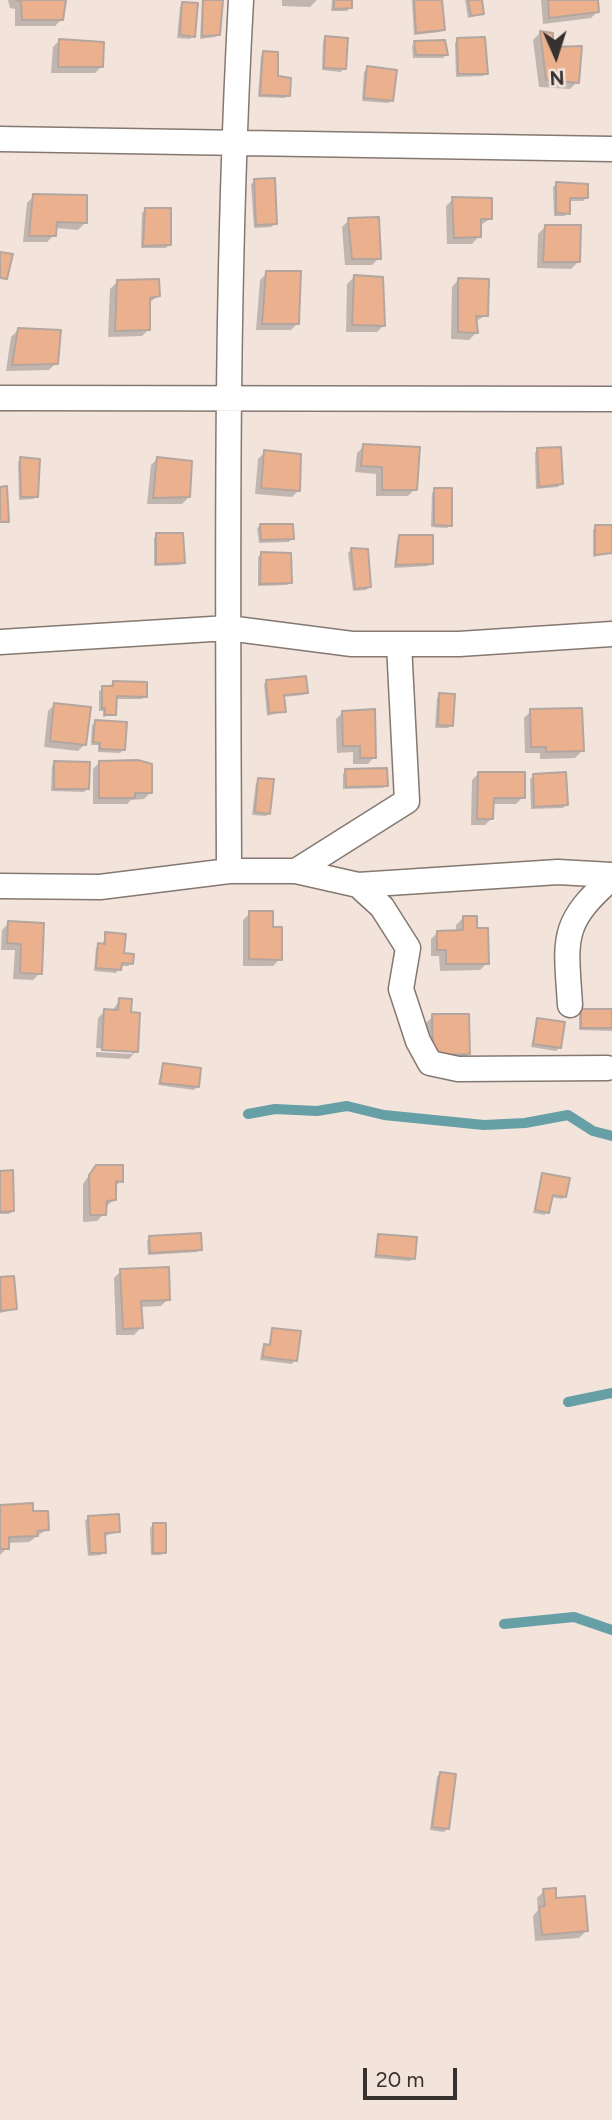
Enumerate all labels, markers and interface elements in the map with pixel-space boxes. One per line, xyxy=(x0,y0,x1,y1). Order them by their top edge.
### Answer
north arrow xyxy=(521,21,591,91)
text: N xyxy=(549,66,565,89)
scale bar xyxy=(367,2054,462,2098)
text: 20 m xyxy=(376,2067,424,2092)

